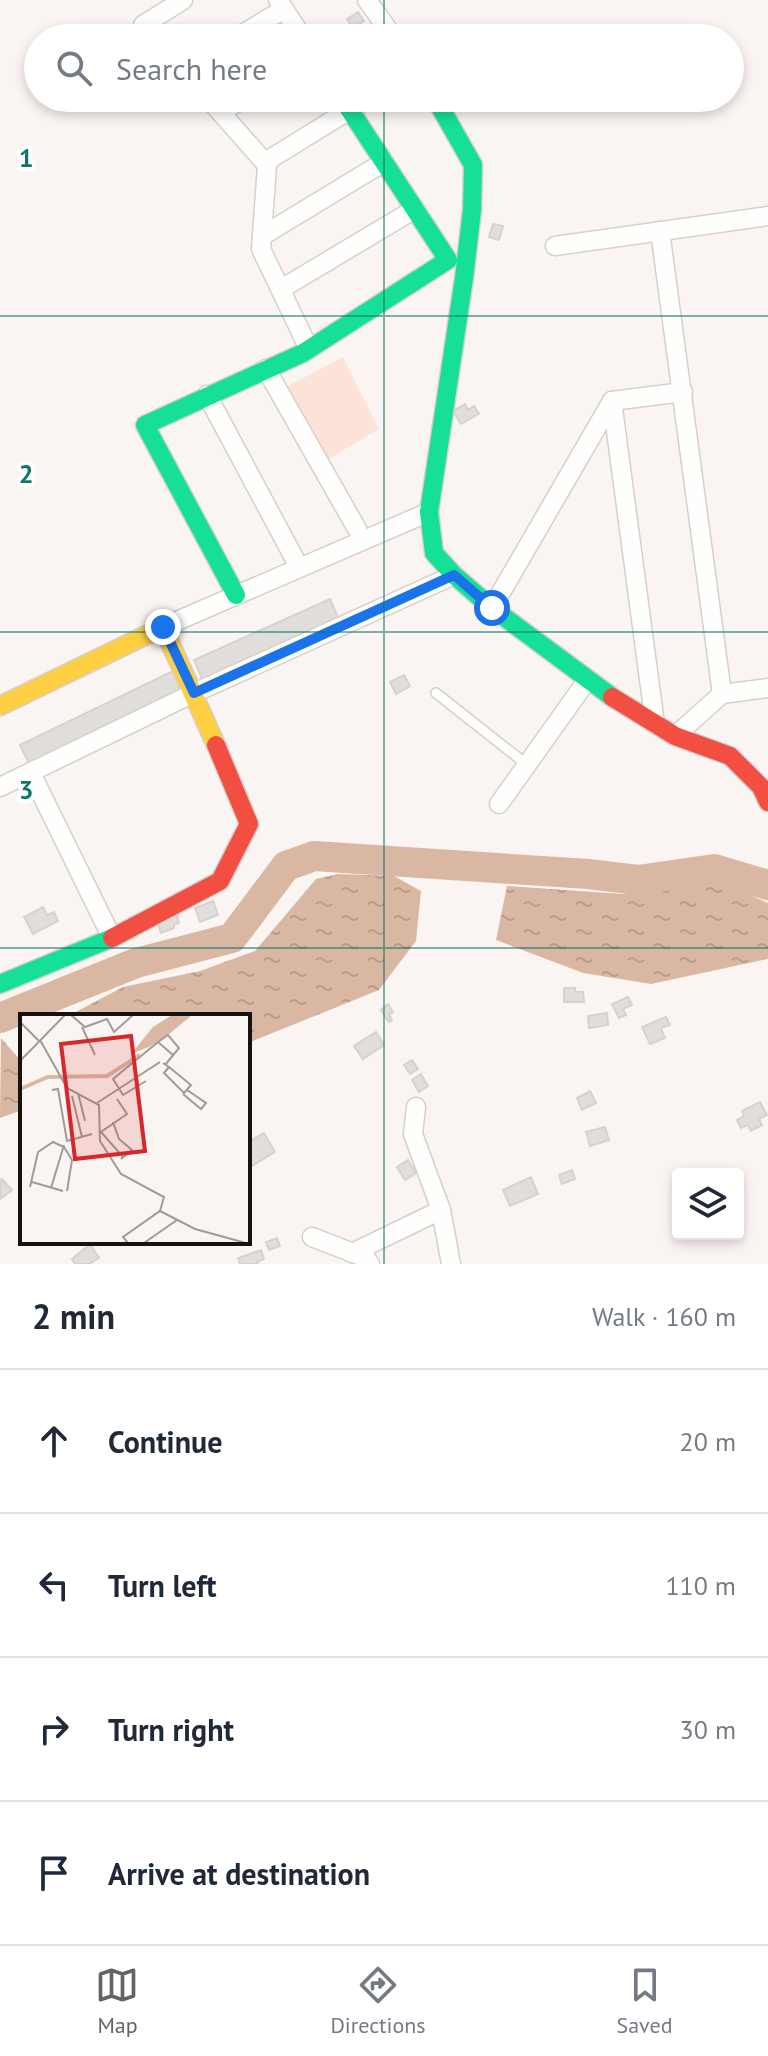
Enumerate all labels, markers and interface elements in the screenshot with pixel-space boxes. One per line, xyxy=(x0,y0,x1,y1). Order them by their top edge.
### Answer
search box xyxy=(24,24,744,112)
icon: search xyxy=(52,46,96,90)
text: Search here xyxy=(116,49,267,88)
text: 1 xyxy=(19,141,33,174)
text: 2 xyxy=(19,457,33,490)
route start xyxy=(474,590,510,626)
route end xyxy=(145,609,181,645)
text: 3 xyxy=(19,773,33,806)
inset map xyxy=(20,1014,250,1244)
map controls xyxy=(672,1168,744,1240)
button: layers xyxy=(672,1168,744,1240)
text: 2 min xyxy=(32,1294,115,1338)
text: Walk · 160 m xyxy=(592,1300,736,1333)
icon: ahead xyxy=(32,1419,76,1463)
text: Continue xyxy=(108,1422,222,1461)
text: 20 m xyxy=(680,1425,736,1458)
icon: left xyxy=(32,1563,76,1607)
text: Turn left xyxy=(108,1566,216,1605)
text: 110 m xyxy=(665,1569,736,1602)
icon: right xyxy=(32,1707,76,1751)
text: Turn right xyxy=(108,1710,234,1749)
text: 30 m xyxy=(680,1713,736,1746)
icon: arrive xyxy=(32,1851,76,1895)
text: Arrive at destination xyxy=(108,1854,370,1893)
tab: Map xyxy=(95,1963,139,2039)
tab: Directions xyxy=(330,1963,426,2039)
tab: Saved xyxy=(617,1963,672,2039)

